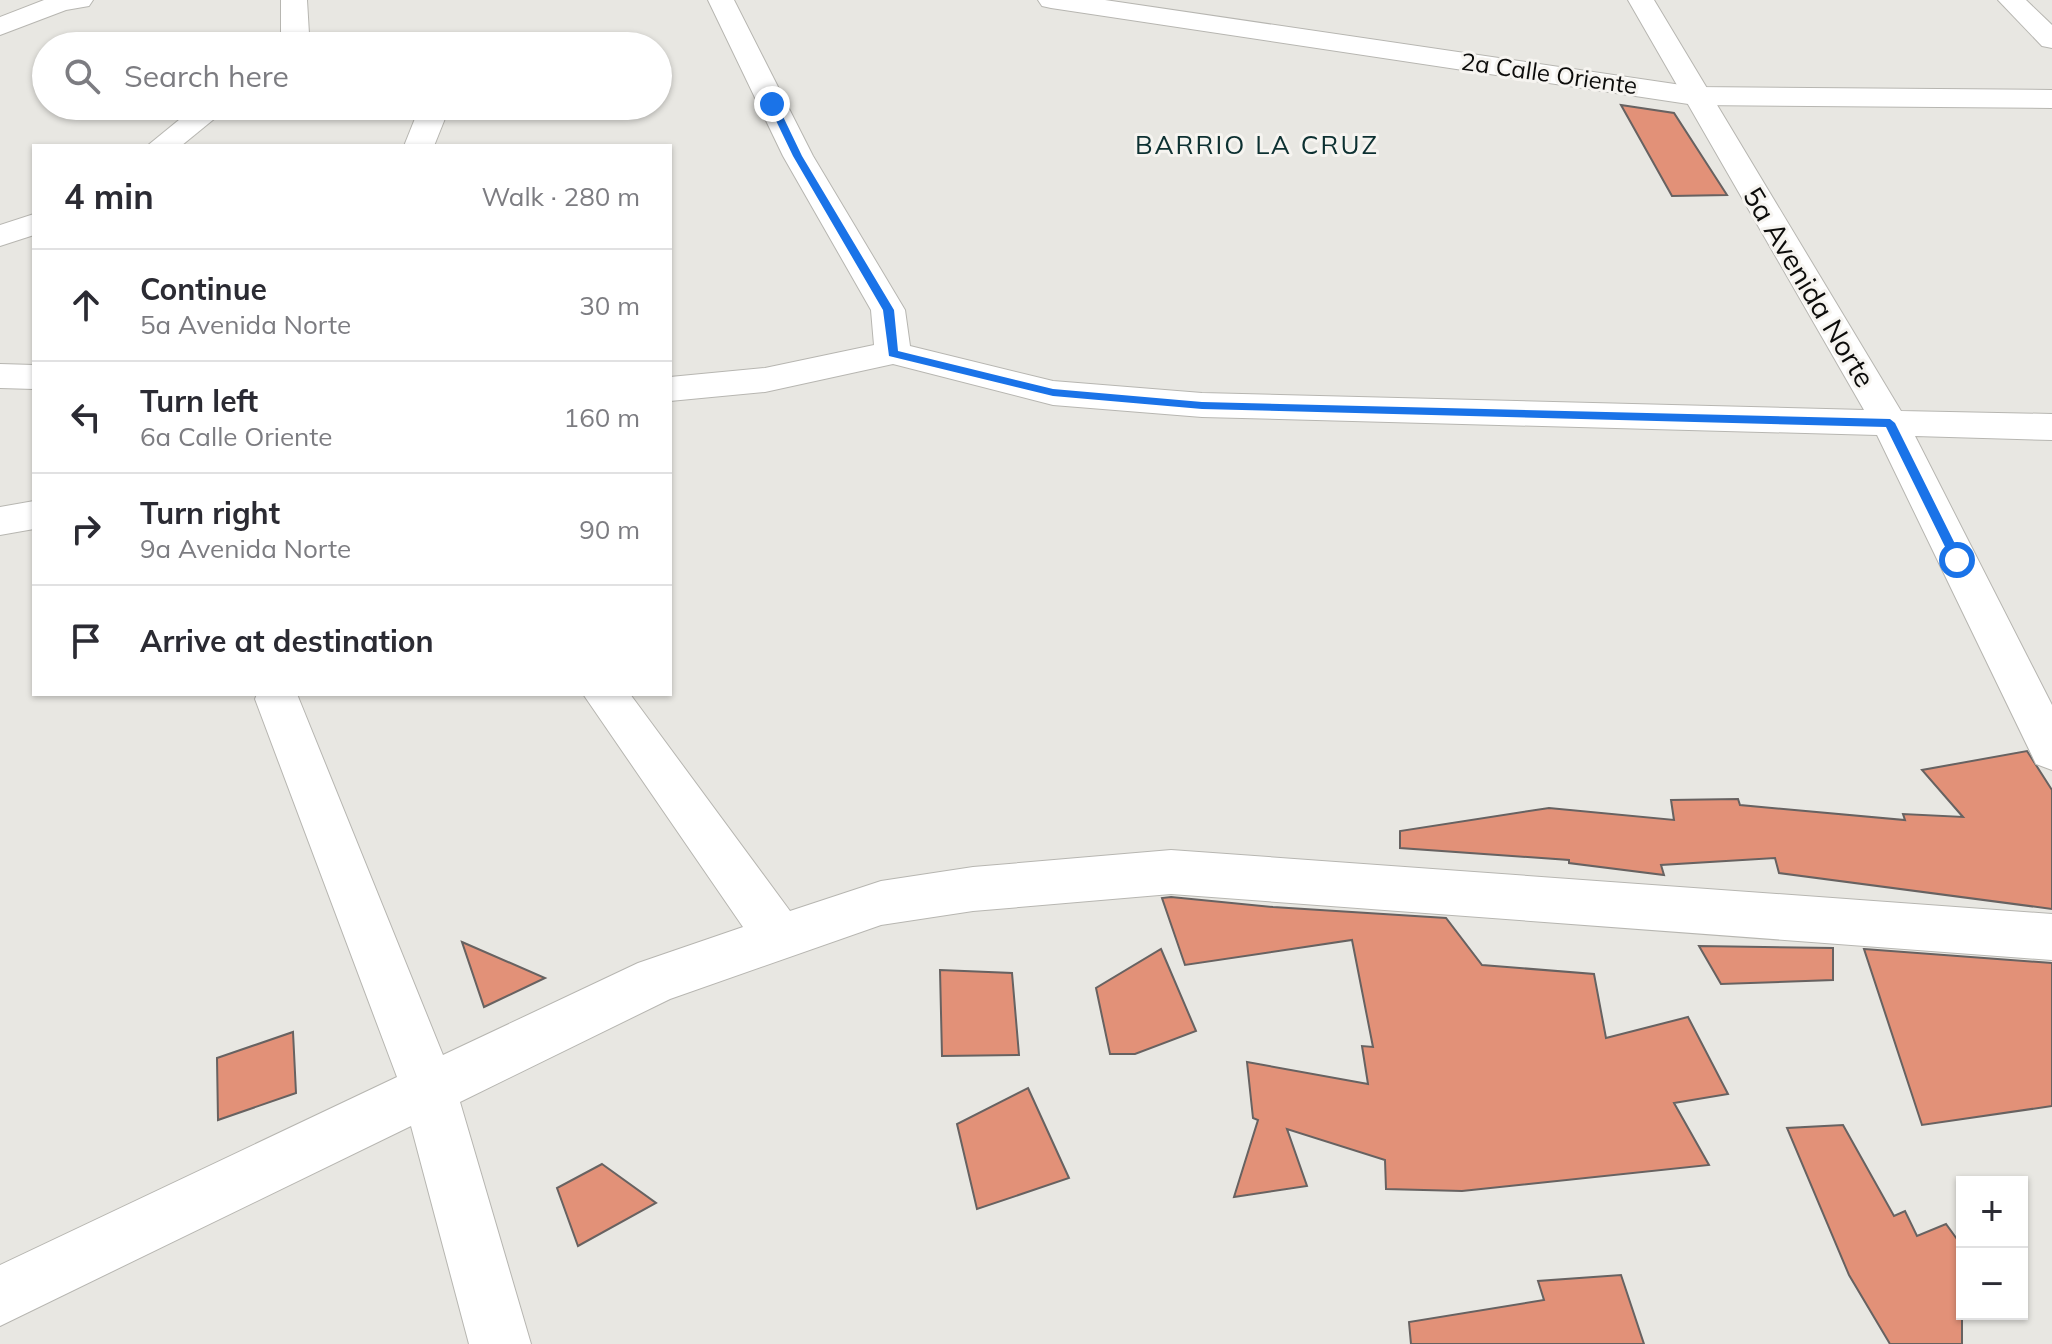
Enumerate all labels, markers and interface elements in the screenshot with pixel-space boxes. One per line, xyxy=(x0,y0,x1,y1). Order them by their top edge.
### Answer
search box xyxy=(32,32,672,120)
street label: 2a Calle Oriente xyxy=(1459,46,1639,100)
icon: search xyxy=(60,54,104,98)
text: Search here xyxy=(124,57,289,95)
route end xyxy=(754,86,790,122)
district label: BARRIO LA CRUZ xyxy=(1135,128,1379,161)
text: 4 min xyxy=(64,175,154,218)
text: Walk · 280 m xyxy=(481,180,640,213)
street label: 5a Avenida Norte xyxy=(1736,180,1883,393)
text: Continue xyxy=(140,270,267,308)
icon: ahead xyxy=(64,283,108,327)
text: 30 m xyxy=(579,289,640,322)
text: 5a Avenida Norte xyxy=(140,308,351,341)
text: Turn left xyxy=(140,382,258,420)
icon: left xyxy=(64,395,108,439)
text: 160 m xyxy=(564,401,640,434)
text: 6a Calle Oriente xyxy=(140,420,332,453)
text: Turn right xyxy=(140,494,280,532)
icon: right xyxy=(64,507,108,551)
text: 90 m xyxy=(579,513,640,546)
text: 9a Avenida Norte xyxy=(140,532,351,565)
route start xyxy=(1939,542,1975,578)
icon: arrive xyxy=(64,619,108,663)
text: Arrive at destination xyxy=(140,622,434,660)
map controls xyxy=(1956,1176,2028,1320)
button: + xyxy=(1956,1176,2028,1248)
button: − xyxy=(1956,1248,2028,1320)

